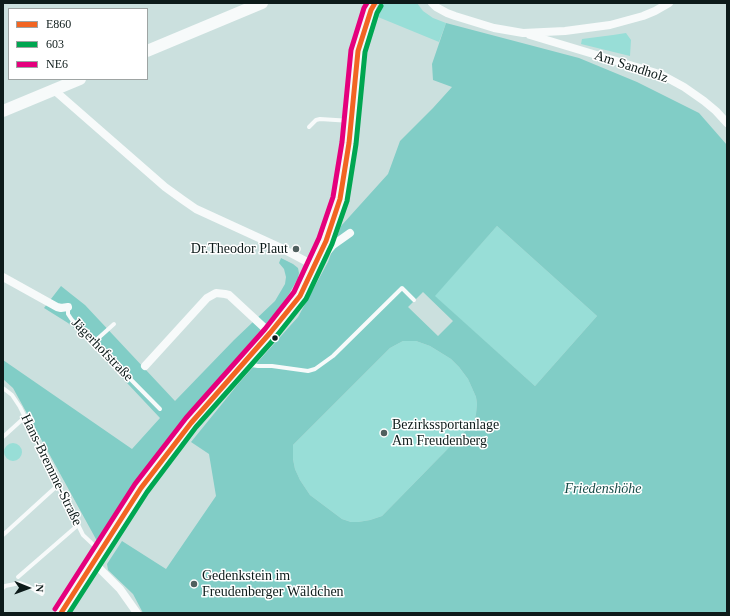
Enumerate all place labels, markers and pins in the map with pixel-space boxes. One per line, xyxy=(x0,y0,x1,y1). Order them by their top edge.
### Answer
place label: Dr.Theodor Plaut xyxy=(191,241,288,257)
marker: Dr.Theodor Plaut xyxy=(291,244,301,254)
unlabelled marker xyxy=(270,333,280,343)
place label: Bezirkssportanlage Am Freudenberg xyxy=(392,417,499,450)
marker: Bezirkssportanlage Am Freudenberg xyxy=(379,428,389,438)
place label: Gedenkstein im Freudenberger Wäldchen xyxy=(202,568,344,600)
marker: Gedenkstein im Freudenberger Wäldchen xyxy=(189,579,199,589)

